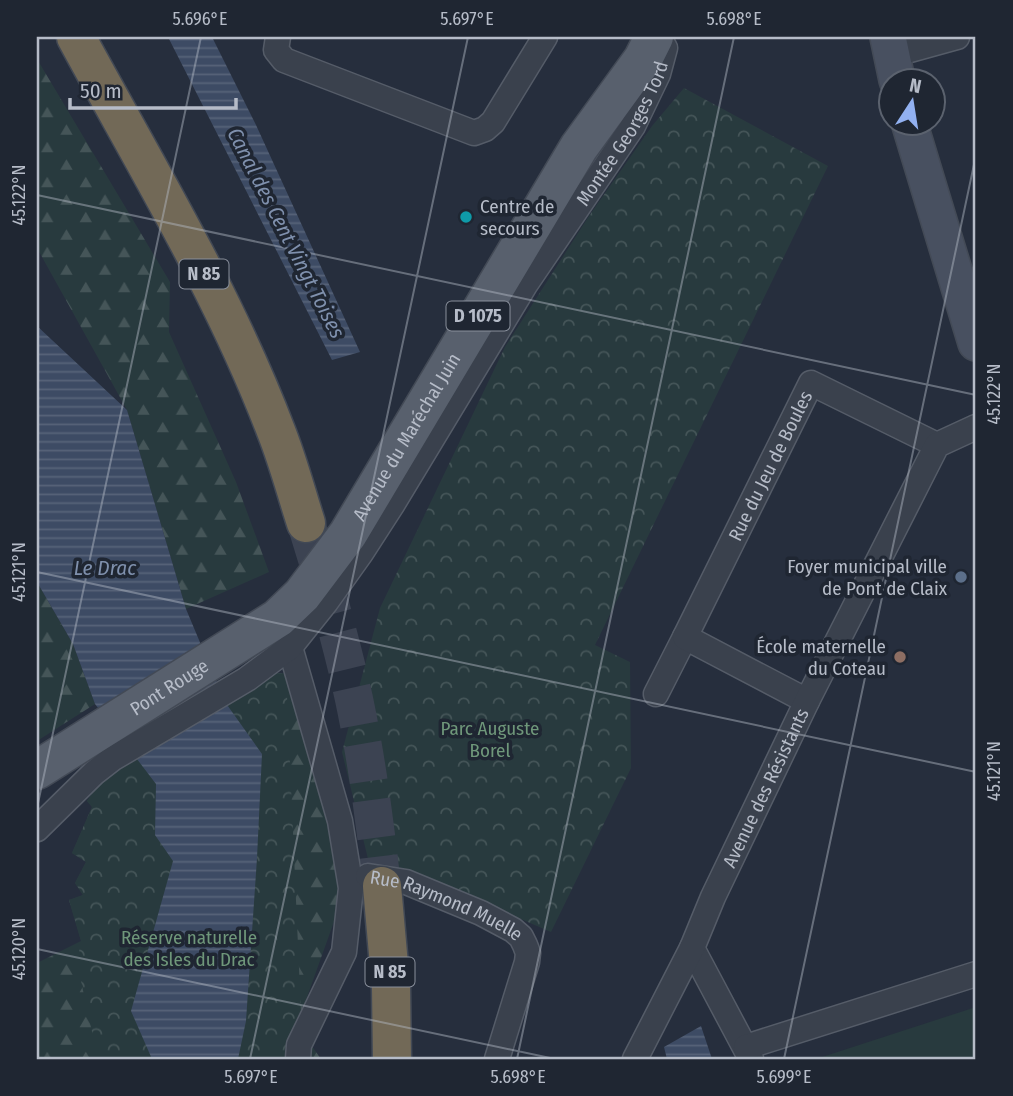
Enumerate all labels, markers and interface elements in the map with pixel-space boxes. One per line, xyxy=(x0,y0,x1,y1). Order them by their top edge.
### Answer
text: 5.696°E xyxy=(173,8,227,30)
text: 5.697°E xyxy=(440,8,494,30)
text: 5.698°E xyxy=(706,8,762,30)
street label: Montée Georges Tord xyxy=(571,59,672,210)
scale bar xyxy=(70,66,236,110)
north arrow xyxy=(876,66,946,136)
text: N xyxy=(907,73,923,98)
text: 50 m xyxy=(80,78,122,104)
water label: Canal des Cent Vingt Toises xyxy=(222,123,351,343)
text: 45.122°N xyxy=(8,164,30,226)
place label: Centre de secours xyxy=(480,195,554,240)
marker: Centre de secours xyxy=(458,209,474,225)
road number: N 85 xyxy=(180,260,228,288)
road number: D 1075 xyxy=(447,302,510,330)
street label: Avenue du Maréchal Juin xyxy=(347,349,465,525)
text: 45.122°N xyxy=(983,363,1005,425)
street label: Rue du Jeu de Boules xyxy=(723,387,817,545)
text: 45.121°N xyxy=(8,542,30,602)
water label: Le Drac xyxy=(74,555,137,581)
place label: Foyer municipal ville de Pont de Claix xyxy=(787,555,948,600)
marker: Foyer municipal ville de Pont de Claix xyxy=(953,569,969,585)
place label: École maternelle du Coteau xyxy=(756,635,886,680)
marker: École maternelle du Coteau xyxy=(892,649,908,665)
street label: Pont Rouge xyxy=(126,654,212,720)
street label: Avenue des Résistants xyxy=(717,704,813,871)
park label: Parc Auguste Borel xyxy=(441,717,540,762)
text: 45.121°N xyxy=(983,741,1005,801)
street label: Rue Raymond Muelle xyxy=(369,865,528,945)
text: 45.120°N xyxy=(8,918,30,980)
park label: Réserve naturelle des Isles du Drac xyxy=(121,926,257,971)
road number: N 85 xyxy=(366,958,414,987)
text: 5.697°E xyxy=(224,1066,278,1088)
text: 5.698°E xyxy=(490,1066,546,1088)
text: 5.699°E xyxy=(757,1066,811,1088)

